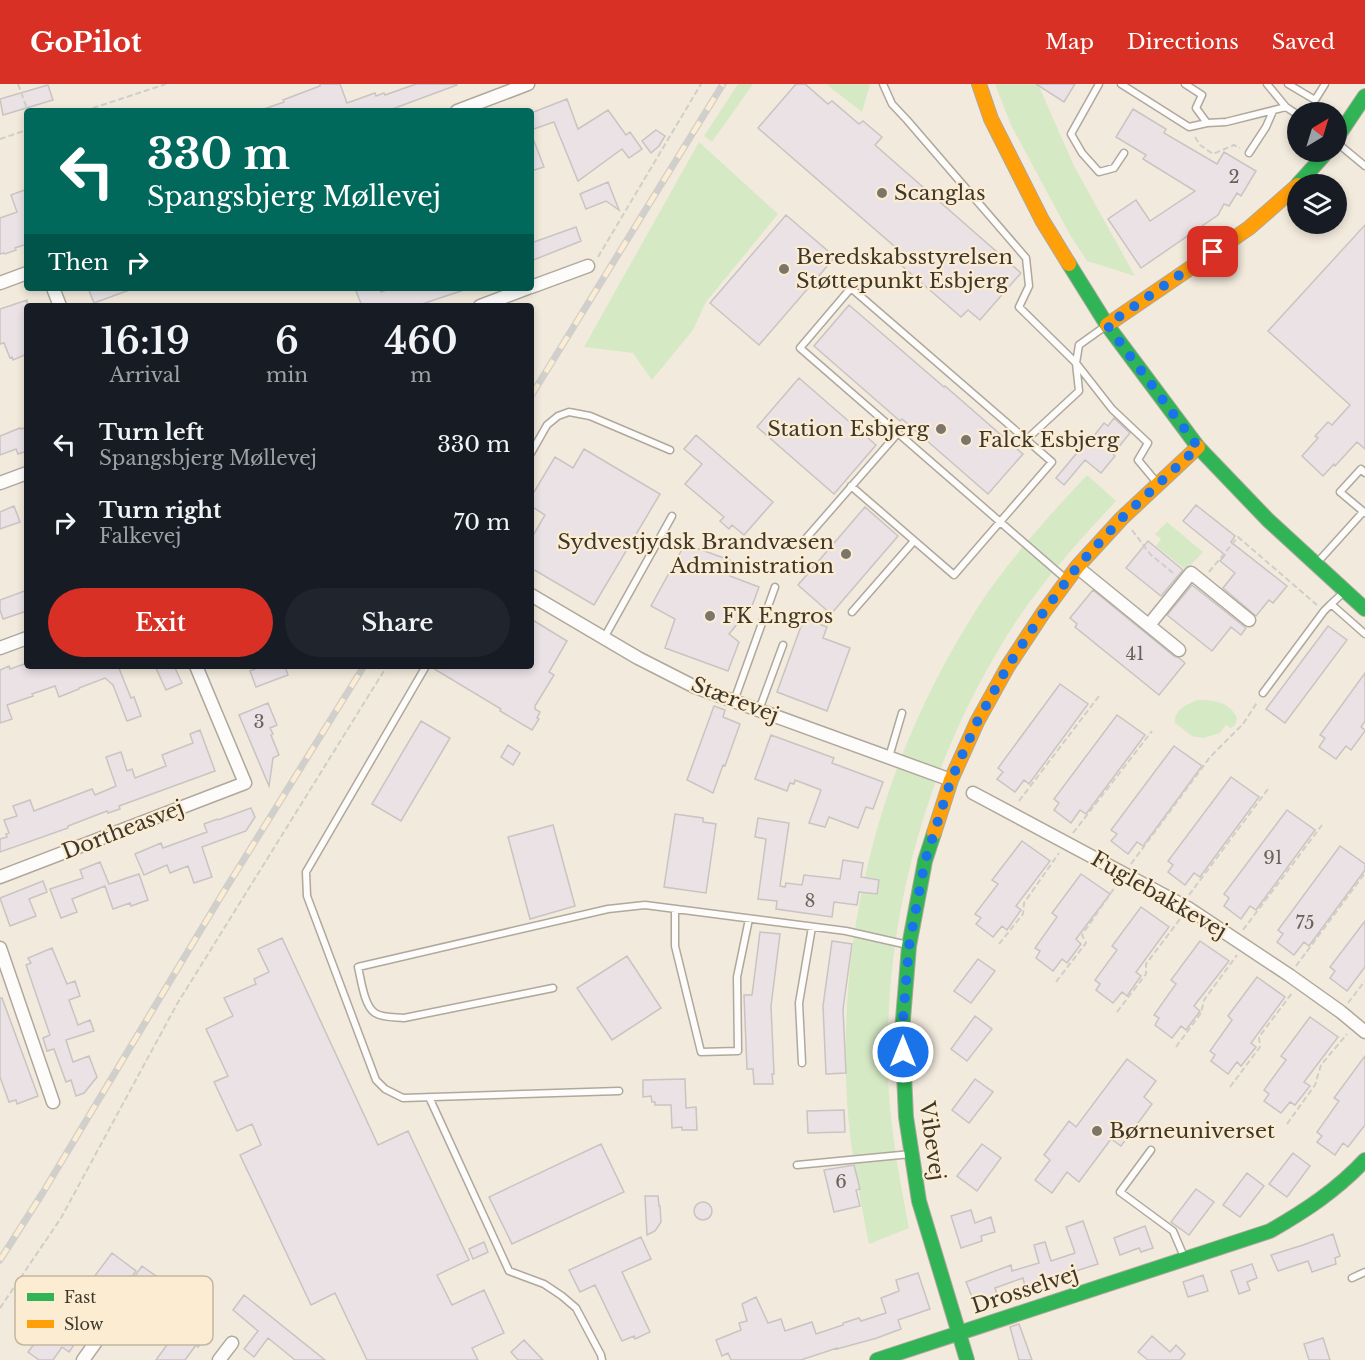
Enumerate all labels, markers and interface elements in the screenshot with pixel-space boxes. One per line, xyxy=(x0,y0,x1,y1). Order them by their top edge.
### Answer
text: GoPilot xyxy=(30,25,142,60)
text: Map xyxy=(1045,29,1094,55)
text: Directions xyxy=(1127,29,1239,55)
text: Saved xyxy=(1272,29,1335,55)
north arrow xyxy=(1287,102,1347,162)
map controls xyxy=(1287,102,1347,234)
text: 330 m xyxy=(147,128,290,180)
icon: left xyxy=(48,132,126,210)
house number: 2 xyxy=(1228,166,1240,188)
button: layers xyxy=(1287,174,1347,234)
text: Spangsbjerg Møllevej xyxy=(147,180,441,213)
place label: Scanglas xyxy=(894,180,985,206)
marker: Scanglas xyxy=(875,186,889,200)
pin xyxy=(1187,226,1238,277)
icon: arrive xyxy=(1196,235,1229,268)
place label: Beredskabsstyrelsen Støttepunkt Esbjerg xyxy=(796,244,1013,294)
icon: right xyxy=(121,246,154,279)
text: Then xyxy=(48,249,109,276)
marker: Beredskabsstyrelsen Støttepunkt Esbjerg xyxy=(777,262,791,276)
text: 16:19 xyxy=(100,319,190,364)
text: 6 xyxy=(275,319,299,364)
text: 460 xyxy=(384,319,458,364)
text: Arrival xyxy=(110,363,180,387)
text: min xyxy=(266,363,308,387)
text: m xyxy=(410,363,432,387)
place label: Station Esbjerg xyxy=(767,416,929,442)
text: Turn left xyxy=(99,419,204,446)
marker: Station Esbjerg xyxy=(934,422,948,436)
place label: Falck Esbjerg xyxy=(978,427,1120,453)
icon: left xyxy=(48,428,81,461)
text: 330 m xyxy=(437,431,510,458)
marker: Falck Esbjerg xyxy=(959,433,973,447)
text: Spangsbjerg Møllevej xyxy=(99,446,317,470)
text: Turn right xyxy=(99,497,221,524)
icon: right xyxy=(48,506,81,539)
text: 70 m xyxy=(453,509,510,536)
text: Falkevej xyxy=(99,524,181,548)
place label: Sydvestjydsk Brandvæsen Administration xyxy=(557,529,834,579)
marker: Sydvestjydsk Brandvæsen Administration xyxy=(839,547,853,561)
button: Exit xyxy=(48,588,273,657)
button: Share xyxy=(285,588,510,657)
place label: FK Engros xyxy=(722,603,833,629)
marker: FK Engros xyxy=(703,609,717,623)
house number: 41 xyxy=(1126,643,1144,665)
street label: Stærevej xyxy=(688,671,782,729)
house number: 3 xyxy=(253,711,265,733)
street label: Dortheasvej xyxy=(58,795,188,865)
street label: Fuglebakkevej xyxy=(1086,846,1232,944)
house number: 91 xyxy=(1263,847,1283,869)
house number: 8 xyxy=(805,890,815,912)
house number: 75 xyxy=(1295,912,1315,934)
position arrow xyxy=(871,1020,935,1084)
street label: Vibevej xyxy=(913,1099,950,1182)
place label: Børneuniverset xyxy=(1109,1118,1275,1144)
marker: Børneuniverset xyxy=(1090,1124,1104,1138)
house number: 6 xyxy=(835,1171,847,1193)
street label: Drosselvej xyxy=(968,1261,1082,1319)
legend xyxy=(15,1276,213,1345)
text: Fast xyxy=(64,1287,96,1307)
text: Slow xyxy=(64,1314,104,1334)

